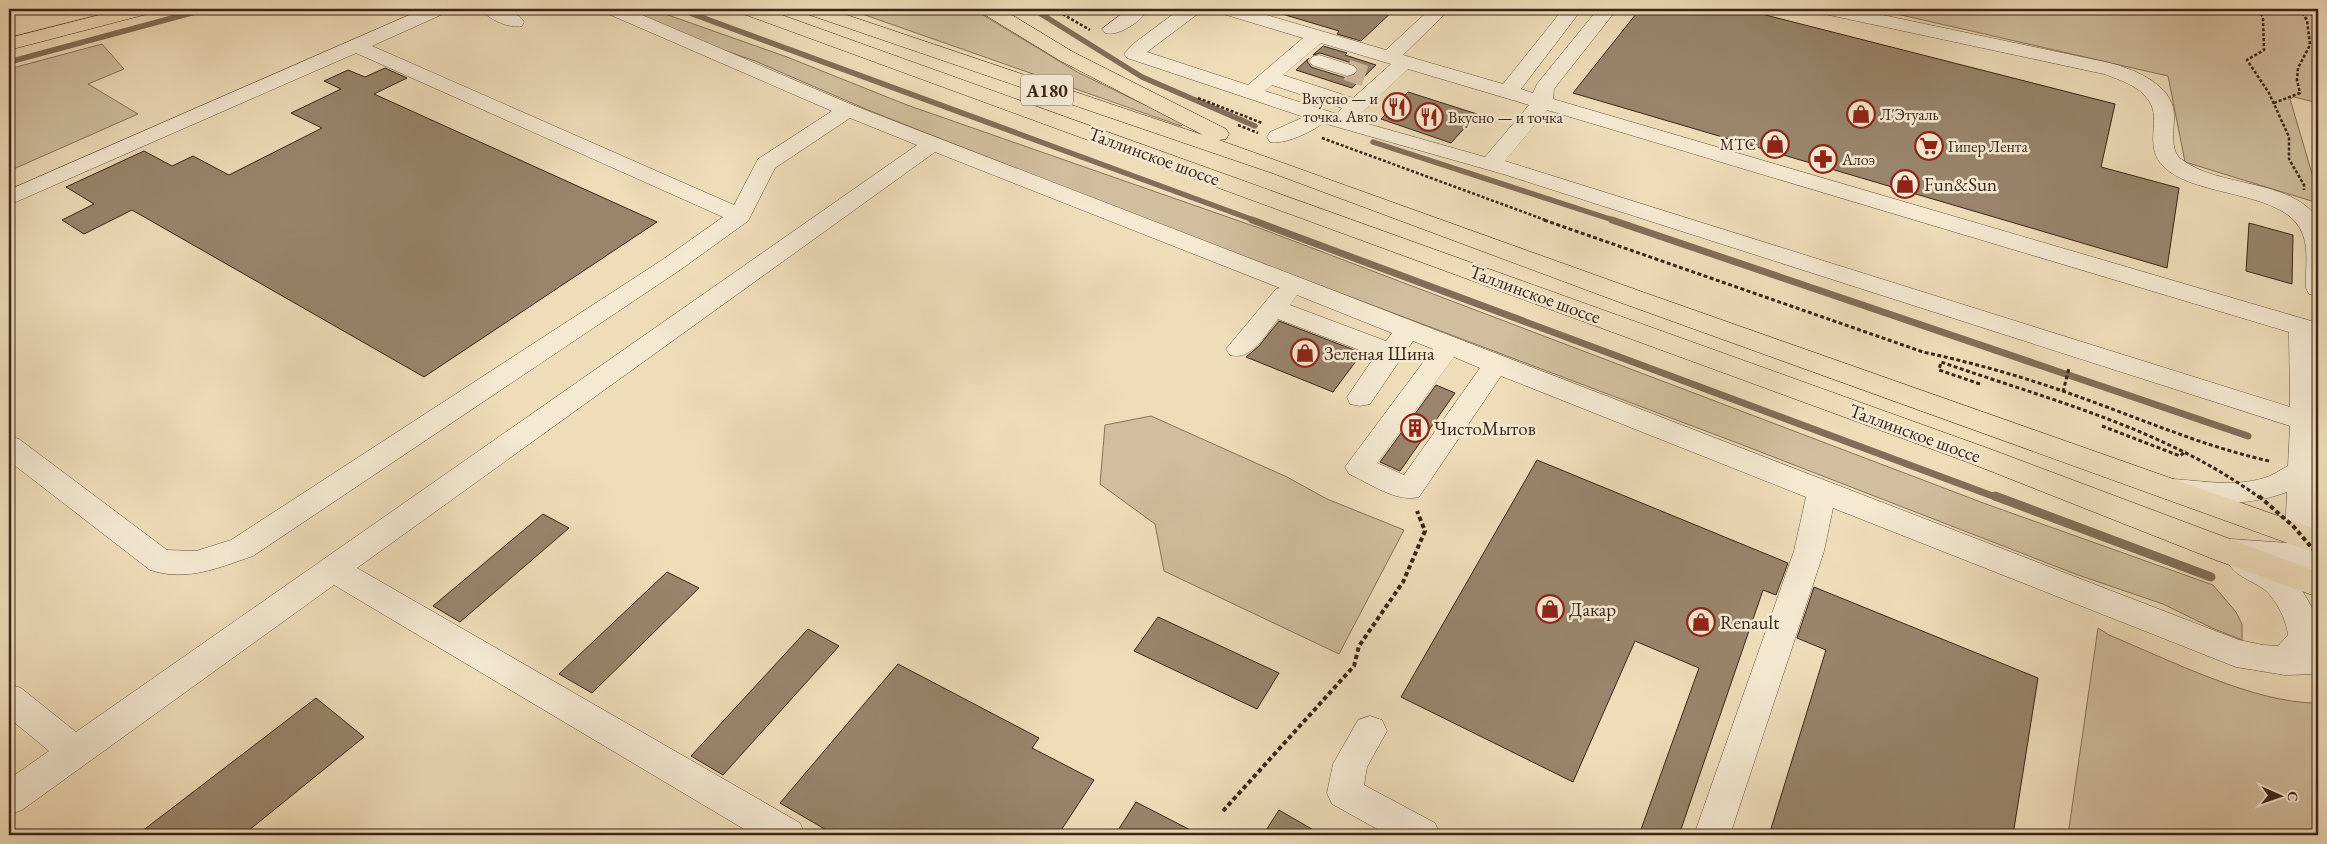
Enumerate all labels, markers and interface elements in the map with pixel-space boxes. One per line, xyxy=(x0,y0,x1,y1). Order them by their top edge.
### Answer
road number: A180 xyxy=(1021,74,1073,106)
place label: Вкусно — и точка. Авто xyxy=(1302,88,1379,127)
restaurant icon: Вкусно — и точка. Авто xyxy=(1382,92,1412,122)
shop icon: Л'Этуаль xyxy=(1846,99,1876,129)
restaurant icon: Вкусно — и точка xyxy=(1414,102,1444,132)
place label: Л'Этуаль xyxy=(1880,104,1939,125)
place label: Вкусно — и точка xyxy=(1448,107,1563,128)
street label: Таллинское шоссе xyxy=(1085,121,1223,191)
shop icon: МТС xyxy=(1760,129,1790,159)
supermarket icon: Гипер Лента xyxy=(1914,131,1944,161)
place label: МТС xyxy=(1720,134,1756,155)
place label: Гипер Лента xyxy=(1948,136,2028,157)
pharmacy icon: Алоэ xyxy=(1808,144,1838,174)
place label: Алоэ xyxy=(1841,149,1875,170)
shop icon: Fun&Sun xyxy=(1890,169,1920,199)
place label: Fun&Sun xyxy=(1924,172,1997,197)
street label: Таллинское шоссе xyxy=(1466,259,1604,329)
shop icon: Зеленая Шина xyxy=(1290,338,1320,368)
place label: Зеленая Шина xyxy=(1324,341,1435,366)
street label: Таллинское шоссе xyxy=(1846,398,1984,468)
building icon: ЧистоМытов xyxy=(1400,413,1430,443)
place label: ЧистоМытов xyxy=(1434,416,1536,441)
shop icon: Дакар xyxy=(1535,594,1565,624)
place label: Дакар xyxy=(1569,597,1616,622)
shop icon: Renault xyxy=(1686,607,1716,637)
place label: Renault xyxy=(1720,610,1779,635)
north arrow xyxy=(2254,772,2304,822)
text: С xyxy=(2284,791,2302,802)

